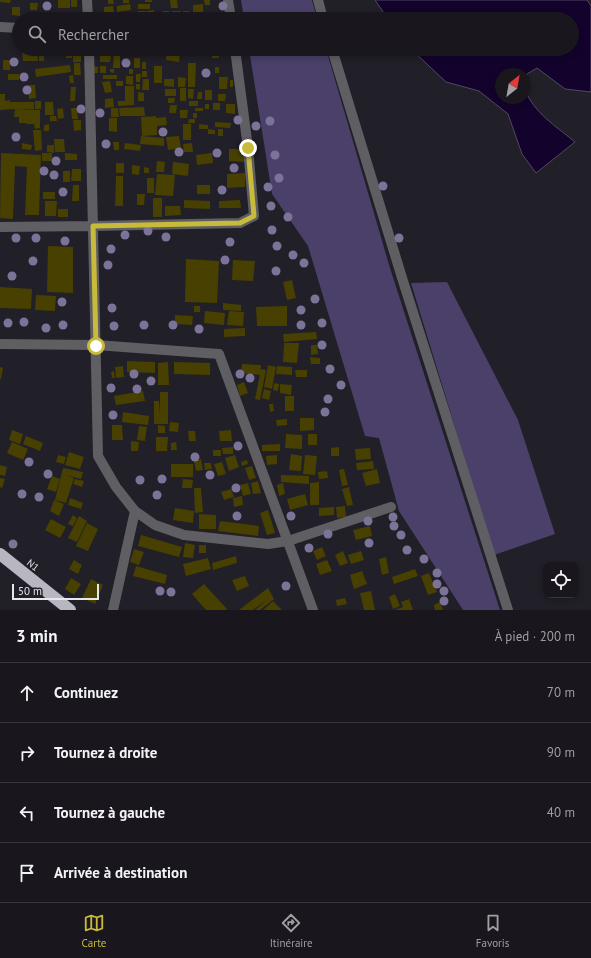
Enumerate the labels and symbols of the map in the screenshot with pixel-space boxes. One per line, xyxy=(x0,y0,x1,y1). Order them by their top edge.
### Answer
north arrow xyxy=(495,68,531,104)
route end xyxy=(239,139,257,157)
route start xyxy=(87,337,105,355)
street label: N1 xyxy=(24,556,42,574)
scale bar xyxy=(12,582,99,601)

